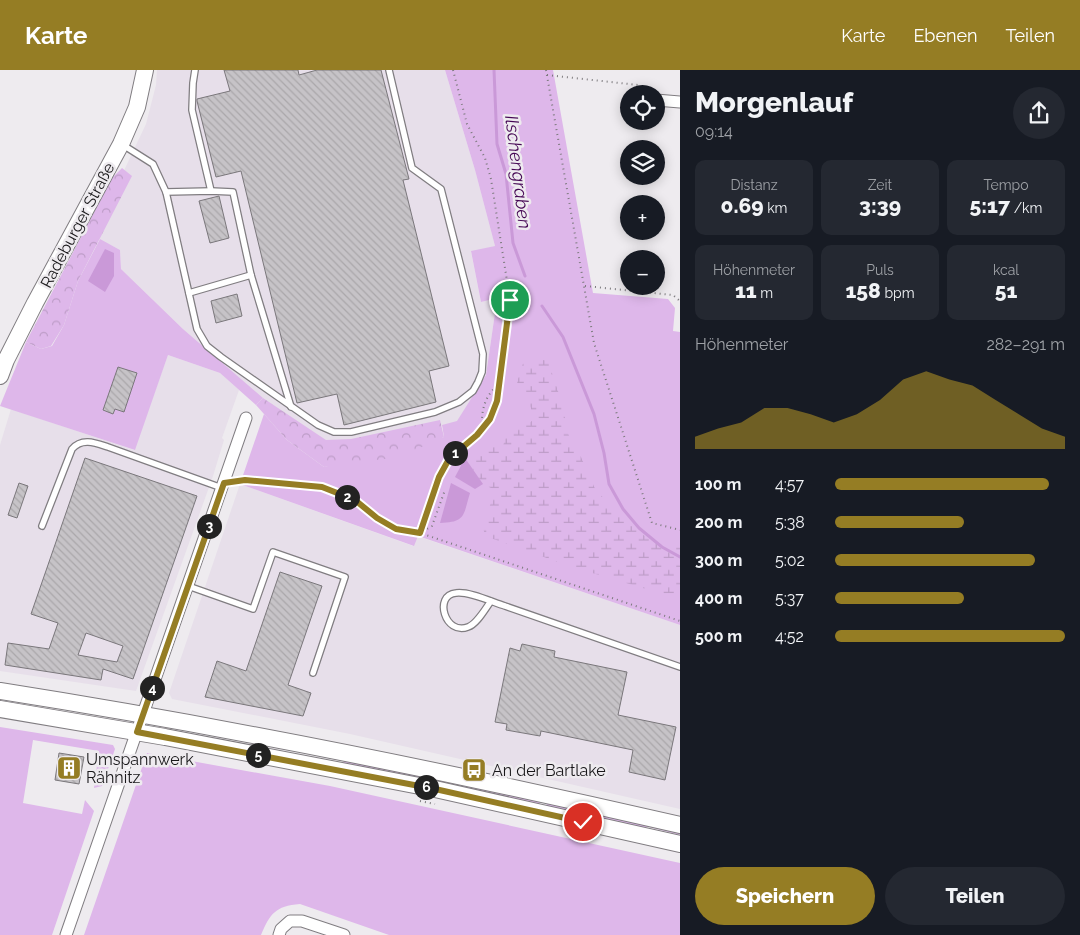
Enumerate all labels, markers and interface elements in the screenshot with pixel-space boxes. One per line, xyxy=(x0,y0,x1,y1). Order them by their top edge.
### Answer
text: Karte xyxy=(25,21,87,50)
text: Karte xyxy=(841,25,885,46)
text: Ebenen xyxy=(913,25,978,46)
text: Teilen xyxy=(1006,25,1055,46)
map controls xyxy=(620,85,665,295)
button: locate xyxy=(620,85,665,130)
text: Morgenlauf xyxy=(695,86,853,119)
button: share xyxy=(1013,87,1065,139)
water label: Ilschengraben xyxy=(501,114,536,230)
text: 09:14 xyxy=(695,122,733,141)
button: layers xyxy=(620,140,665,185)
street label: Radeburger Straße xyxy=(36,159,119,291)
text: Distanz xyxy=(730,177,778,193)
text: Zeit xyxy=(868,177,892,193)
text: Tempo xyxy=(983,177,1029,193)
text: 0.69 xyxy=(721,193,764,218)
text: 3:39 xyxy=(859,193,901,218)
text: 5:17 xyxy=(970,193,1010,218)
button: + xyxy=(620,195,665,240)
text: km xyxy=(764,200,787,216)
text: /km xyxy=(1010,200,1042,216)
button: − xyxy=(620,250,665,295)
text: Höhenmeter xyxy=(713,262,795,278)
text: Puls xyxy=(866,262,894,278)
text: kcal xyxy=(993,262,1019,278)
text: 11 xyxy=(735,278,757,303)
text: 158 xyxy=(845,278,881,303)
text: 51 xyxy=(995,278,1017,303)
pin xyxy=(489,279,531,321)
text: m xyxy=(757,285,773,301)
text: bpm xyxy=(881,285,915,301)
icon: arrive xyxy=(496,286,524,314)
text: Höhenmeter xyxy=(695,335,789,354)
text: 282–291 m xyxy=(986,335,1065,354)
pin: 1 xyxy=(442,440,468,466)
text: 1 xyxy=(452,445,459,461)
text: 100 m xyxy=(695,475,741,494)
text: 4:57 xyxy=(775,475,804,494)
pin: 2 xyxy=(334,484,360,510)
text: 2 xyxy=(344,489,351,505)
text: 200 m xyxy=(695,513,742,532)
text: 5:38 xyxy=(775,513,805,532)
pin: 3 xyxy=(196,514,222,538)
text: 3 xyxy=(206,518,213,534)
text: 300 m xyxy=(695,551,742,570)
text: 5:02 xyxy=(775,551,805,570)
text: 400 m xyxy=(695,589,743,608)
text: 5:37 xyxy=(775,589,804,608)
text: 500 m xyxy=(695,627,742,646)
text: 4:52 xyxy=(775,627,804,646)
pin: 4 xyxy=(140,676,164,700)
text: 4 xyxy=(149,680,157,696)
pin: 5 xyxy=(246,742,270,768)
text: 5 xyxy=(255,747,262,763)
place label: Umspannwerk Rähnitz xyxy=(86,750,194,787)
building icon: Umspannwerk Rähnitz xyxy=(56,755,82,781)
bus stop icon: An der Bartlake xyxy=(461,757,487,783)
place label: An der Bartlake xyxy=(492,761,606,780)
pin: 6 xyxy=(414,774,438,800)
text: 6 xyxy=(422,779,431,795)
pin xyxy=(562,801,604,843)
icon: check xyxy=(569,808,597,836)
button: Speichern xyxy=(695,867,875,925)
button: Teilen xyxy=(885,867,1065,925)

